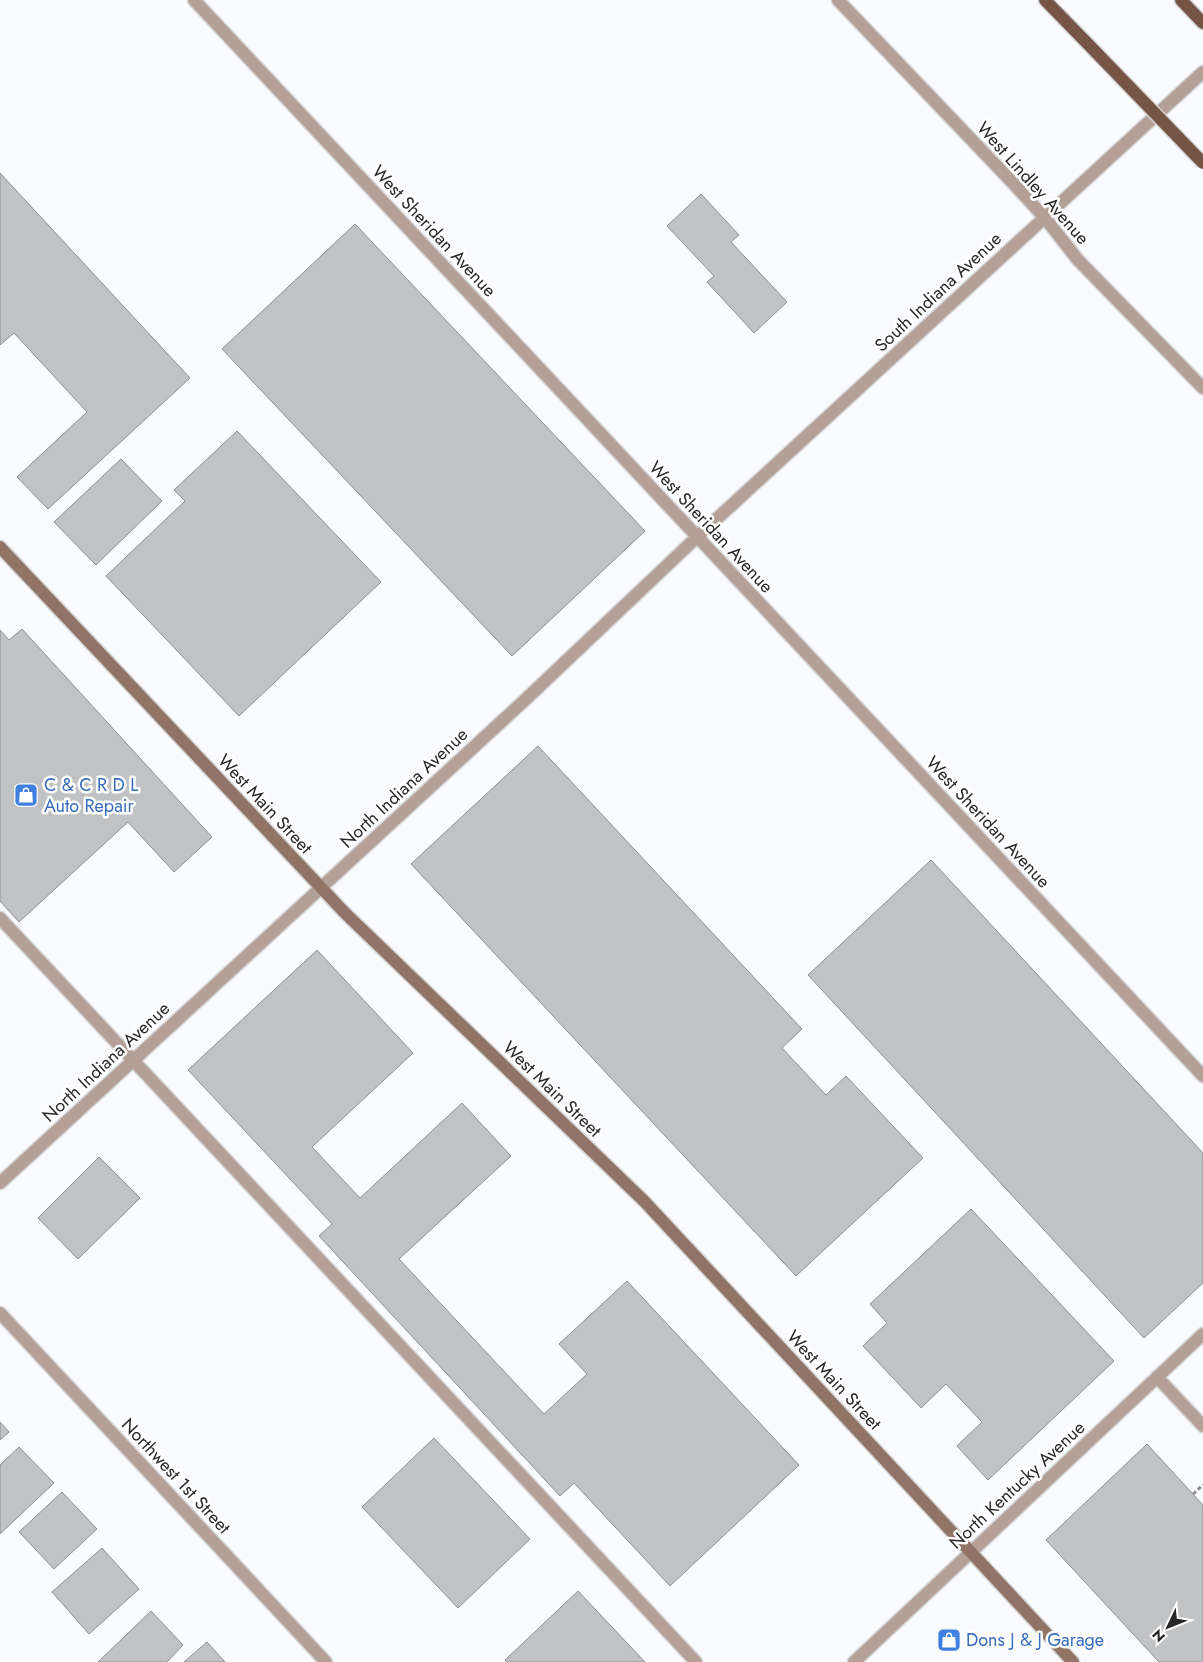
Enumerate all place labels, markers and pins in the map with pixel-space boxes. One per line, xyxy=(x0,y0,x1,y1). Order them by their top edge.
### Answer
place label: C & C R D L Auto Repair xyxy=(44,772,138,819)
shop icon: C & C R D L Auto Repair xyxy=(13,782,39,808)
shop icon: Dons J & J Garage xyxy=(936,1627,962,1653)
place label: Dons J & J Garage xyxy=(966,1627,1104,1653)

